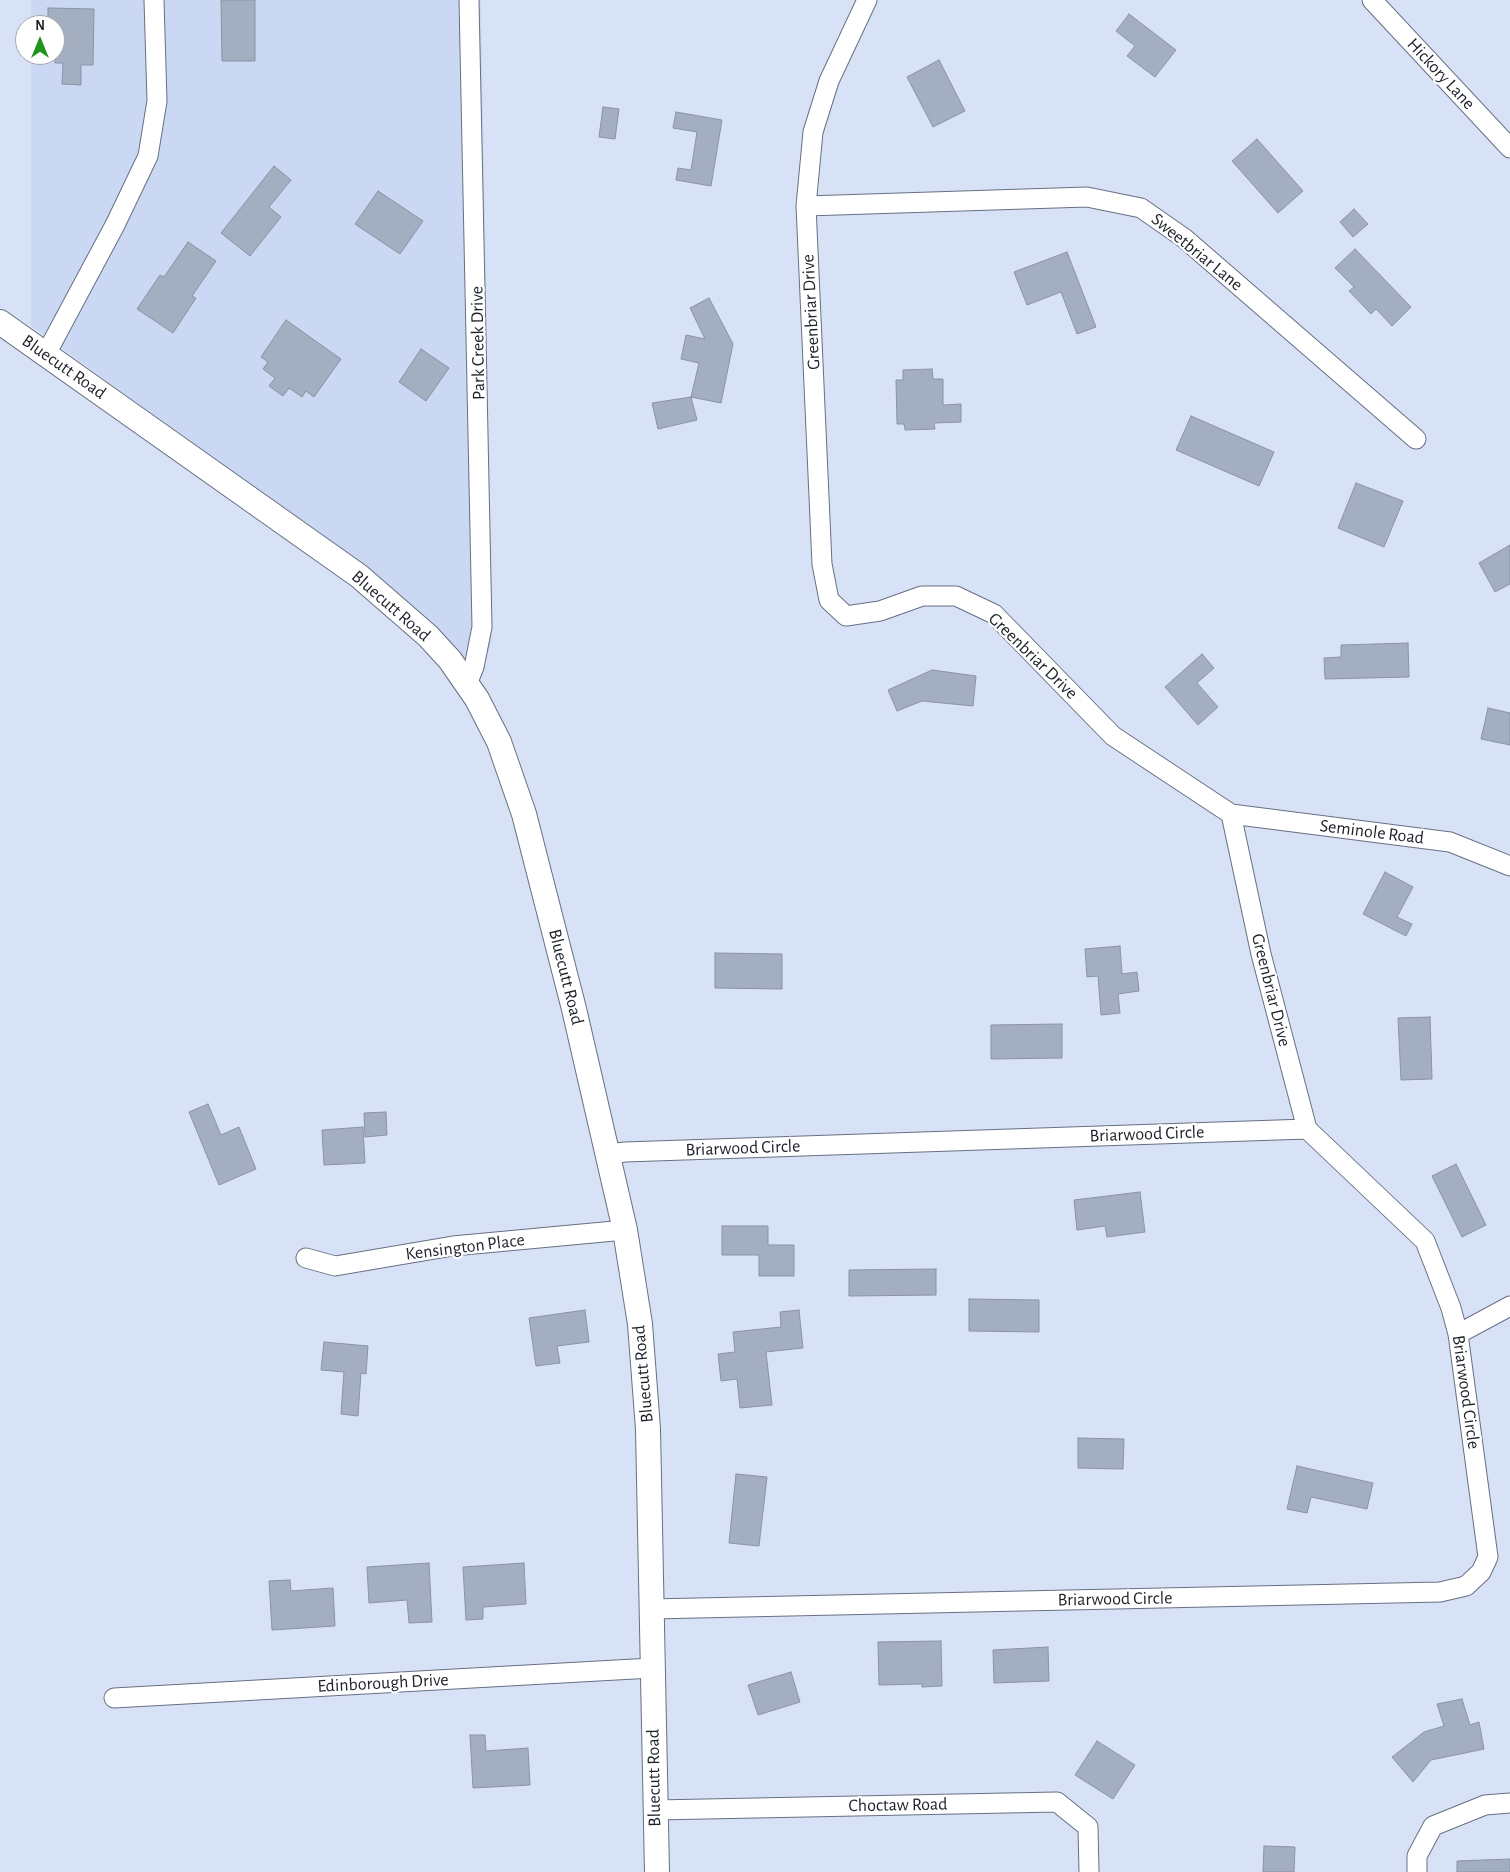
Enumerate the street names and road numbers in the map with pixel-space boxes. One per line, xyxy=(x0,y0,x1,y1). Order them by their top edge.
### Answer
street label: Hickory Lane xyxy=(1402,34,1480,114)
street label: Sweetbriar Lane xyxy=(1147,208,1247,296)
street label: Greenbriar Drive xyxy=(797,254,825,370)
street label: Park Creek Drive xyxy=(466,286,490,400)
street label: Bluecutt Road xyxy=(18,330,110,404)
street label: Bluecutt Road xyxy=(347,566,435,646)
street label: Greenbriar Drive xyxy=(984,608,1082,704)
street label: Seminole Road xyxy=(1319,815,1425,849)
street label: Bluecutt Road xyxy=(544,927,588,1027)
street label: Greenbriar Drive xyxy=(1247,931,1295,1049)
street label: Briarwood Circle xyxy=(1089,1121,1205,1147)
street label: Briarwood Circle xyxy=(685,1135,801,1161)
street label: Kensington Place xyxy=(404,1229,526,1265)
street label: Bluecutt Road xyxy=(628,1324,658,1424)
street label: Briarwood Circle xyxy=(1447,1334,1485,1450)
street label: Briarwood Circle xyxy=(1057,1587,1173,1611)
street label: Edinborough Drive xyxy=(317,1669,449,1697)
street label: Bluecutt Road xyxy=(642,1729,666,1827)
street label: Choctaw Road xyxy=(848,1793,948,1817)

